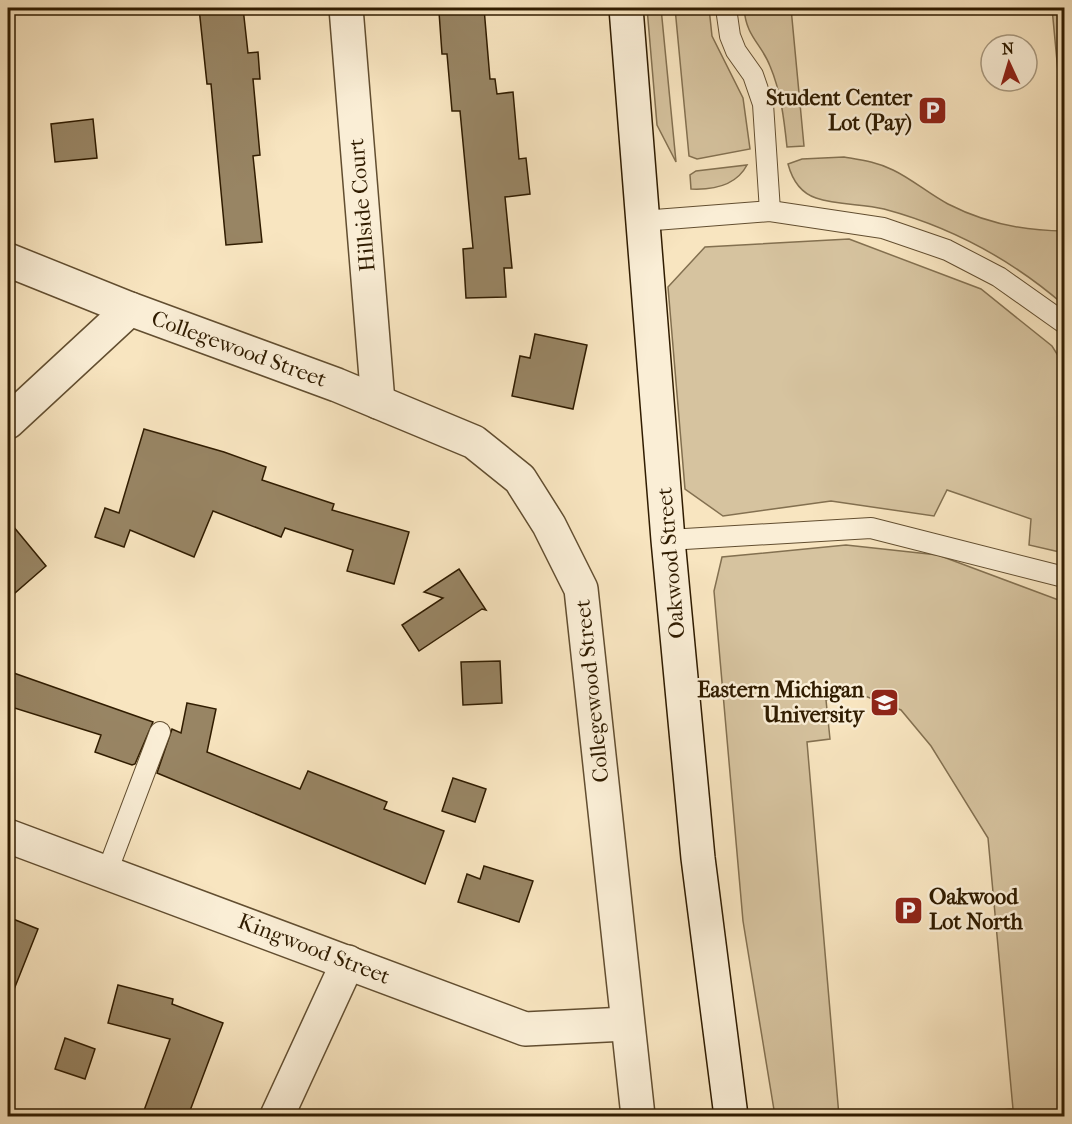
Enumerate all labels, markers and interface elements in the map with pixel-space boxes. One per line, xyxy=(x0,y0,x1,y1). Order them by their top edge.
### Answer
north arrow xyxy=(979,33,1039,93)
text: N xyxy=(1001,39,1016,58)
place label: Student Center Lot (Pay) xyxy=(766,85,913,136)
parking icon: Student Center Lot (Pay) xyxy=(917,95,949,127)
street label: Hillside Court xyxy=(343,137,381,273)
street label: Collegewood Street xyxy=(148,305,330,393)
street label: Oakwood Street xyxy=(651,486,691,640)
street label: Collegewood Street xyxy=(569,598,615,784)
place label: Eastern Michigan University xyxy=(697,677,865,728)
school or university icon: Eastern Michigan University xyxy=(869,687,901,719)
place label: Oakwood Lot North xyxy=(929,884,1024,935)
parking icon: Oakwood Lot North xyxy=(892,894,924,926)
street label: Kingwood Street xyxy=(234,908,394,990)

